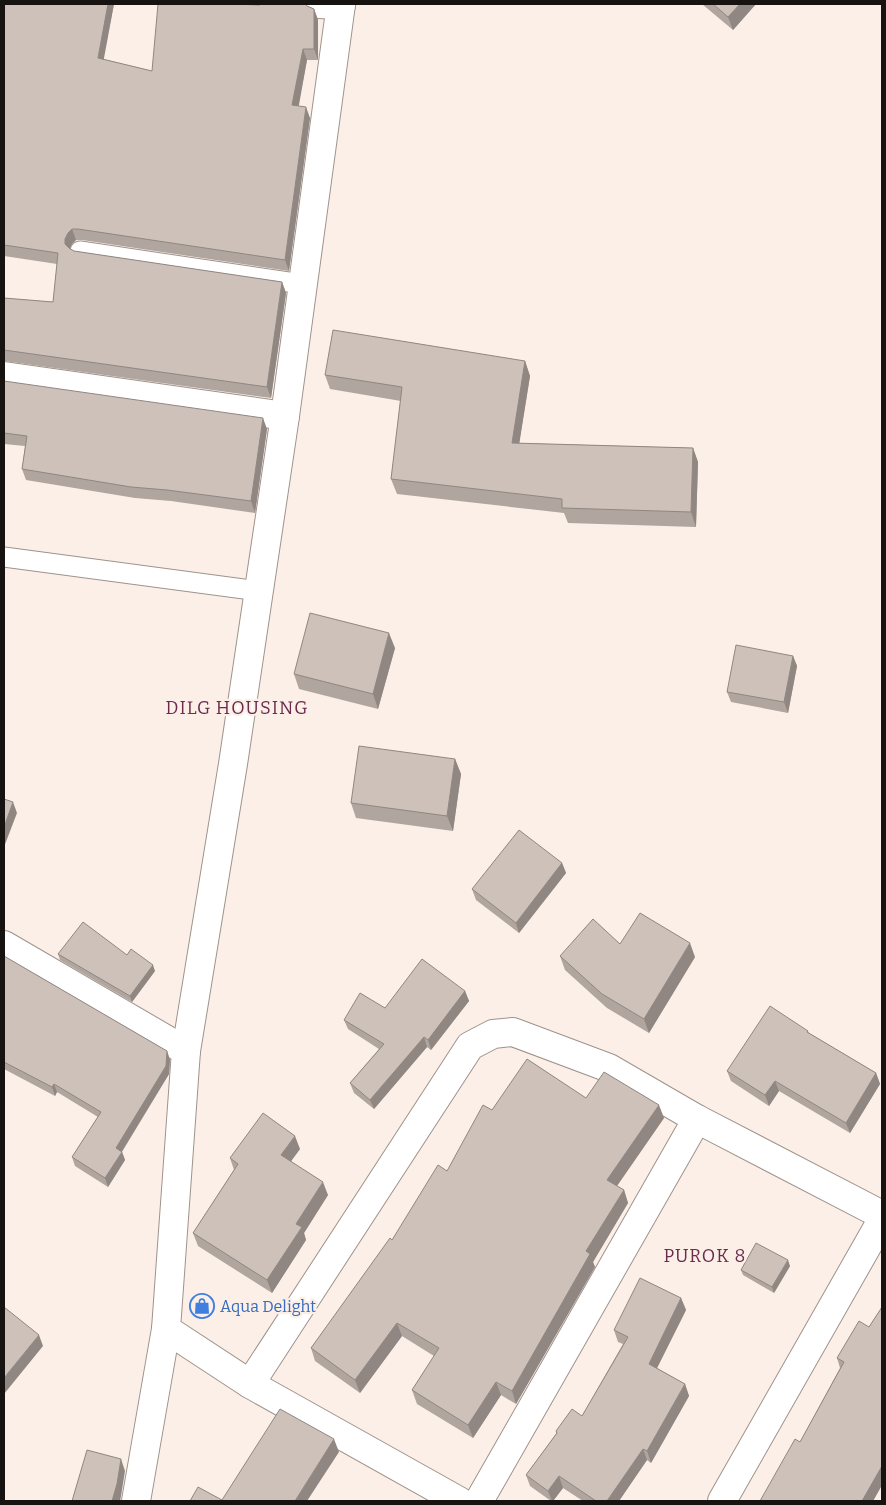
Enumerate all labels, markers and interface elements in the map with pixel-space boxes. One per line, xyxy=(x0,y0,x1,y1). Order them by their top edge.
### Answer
district label: DILG HOUSING xyxy=(165,697,309,719)
district label: PUROK 8 xyxy=(664,1245,746,1267)
shop icon: Aqua Delight xyxy=(189,1293,215,1319)
place label: Aqua Delight xyxy=(220,1297,316,1316)

